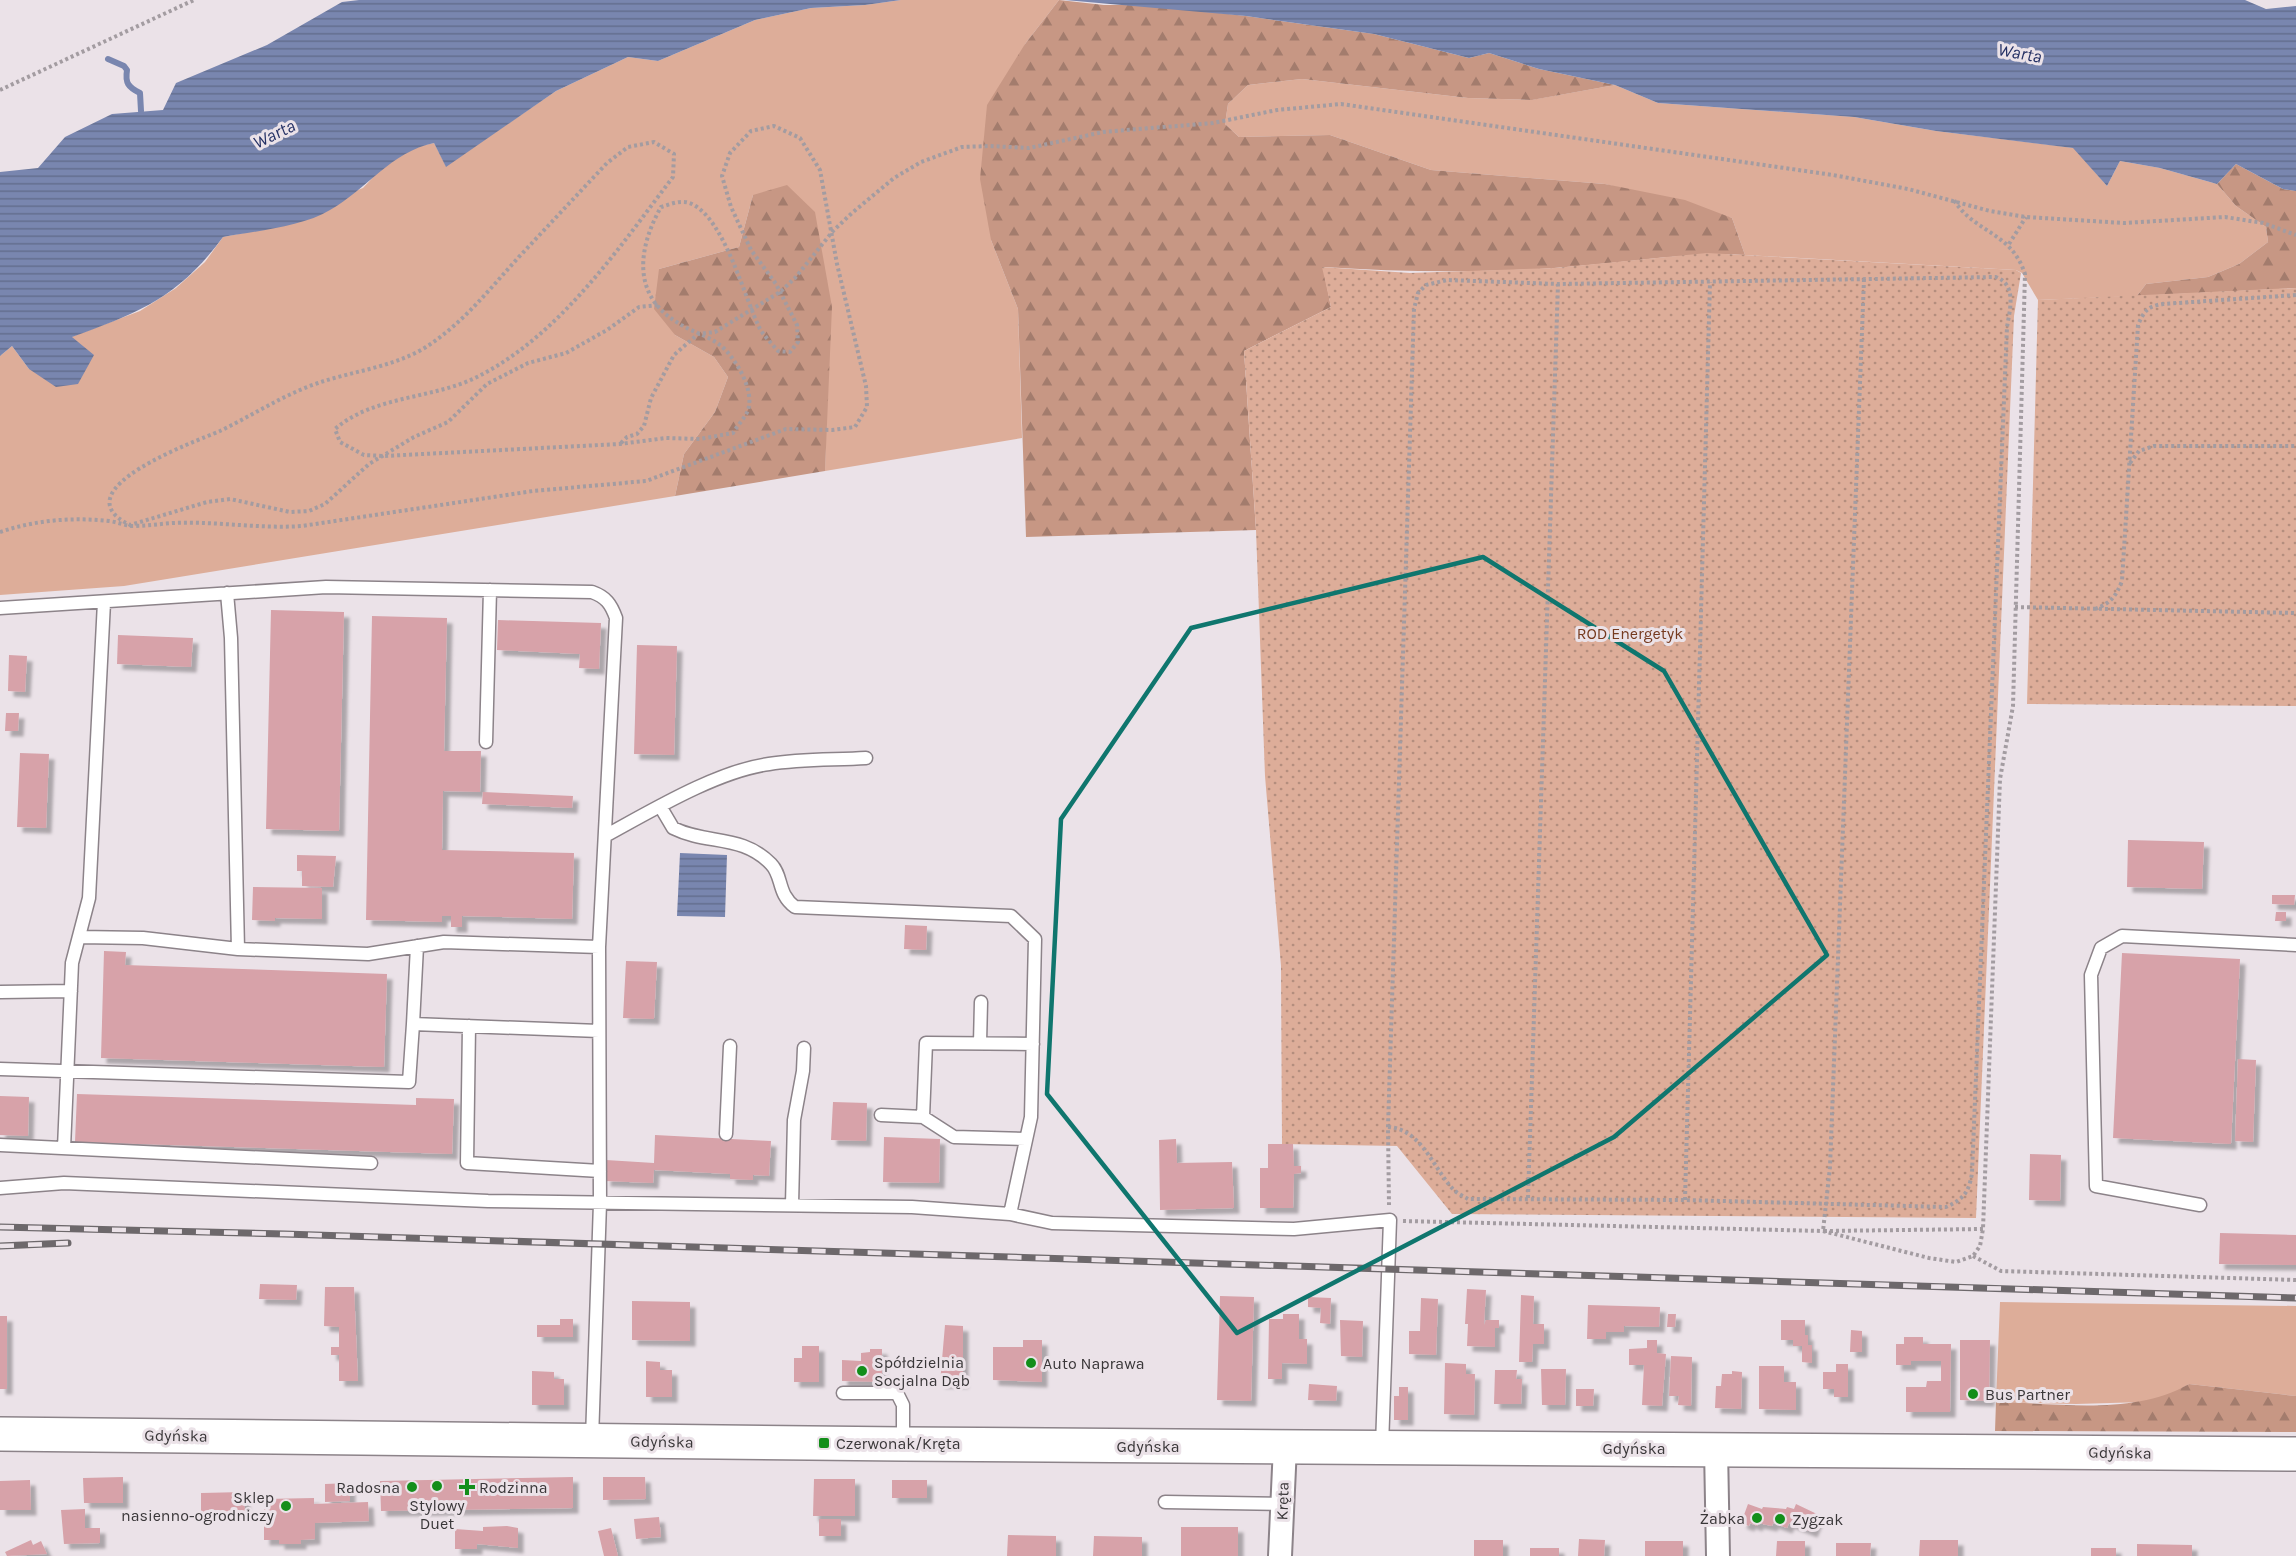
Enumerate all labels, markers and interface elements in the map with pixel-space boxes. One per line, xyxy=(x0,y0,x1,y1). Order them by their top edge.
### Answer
water label: Warta xyxy=(1996,38,2044,68)
water label: Warta xyxy=(249,114,299,154)
park label: ROD Energetyk xyxy=(1577,624,1683,643)
place label: Spółdzielnia Socjalna Dąb xyxy=(874,1353,970,1390)
place label: Auto Naprawa xyxy=(1043,1354,1145,1373)
marker: Auto Naprawa xyxy=(1024,1356,1038,1370)
marker: Spółdzielnia Socjalna Dąb xyxy=(855,1364,869,1378)
place label: Bus Partner xyxy=(1985,1385,2070,1404)
marker: Bus Partner xyxy=(1966,1387,1980,1401)
street label: Gdyńska xyxy=(144,1425,208,1446)
street label: Gdyńska xyxy=(630,1431,694,1452)
place label: Czerwonak/Kręta xyxy=(836,1434,961,1453)
marker: Czerwonak/Kręta xyxy=(817,1436,831,1450)
street label: Gdyńska xyxy=(1116,1437,1180,1456)
street label: Gdyńska xyxy=(1602,1439,1666,1458)
street label: Gdyńska xyxy=(2088,1442,2152,1463)
place label: Radosna xyxy=(336,1478,400,1497)
place label: Rodzinna xyxy=(479,1478,548,1497)
marker: Stylowy Duet xyxy=(430,1479,444,1493)
marker: Radosna xyxy=(405,1480,419,1494)
marker: Rodzinna xyxy=(460,1480,474,1494)
street label: Kręta xyxy=(1272,1481,1293,1521)
place label: Sklep nasienno-ogrodniczy xyxy=(121,1488,275,1525)
place label: Stylowy Duet xyxy=(409,1496,465,1533)
marker: Sklep nasienno-ogrodniczy xyxy=(279,1499,293,1513)
place label: Żabka xyxy=(1699,1509,1745,1528)
place label: Zygzak xyxy=(1792,1510,1843,1529)
marker: Żabka xyxy=(1750,1511,1764,1525)
marker: Zygzak xyxy=(1773,1512,1787,1526)

